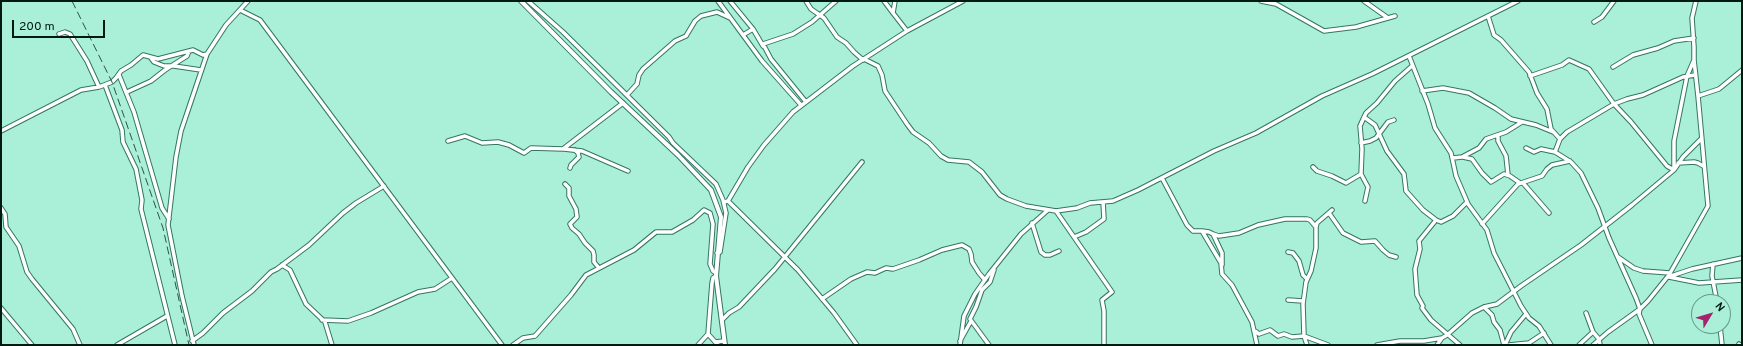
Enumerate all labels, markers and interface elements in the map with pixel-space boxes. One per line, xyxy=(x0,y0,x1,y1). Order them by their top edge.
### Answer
scale bar xyxy=(14,12,107,38)
text: 200 m xyxy=(19,19,55,35)
north arrow xyxy=(1691,294,1731,334)
text: N xyxy=(1712,300,1728,315)

